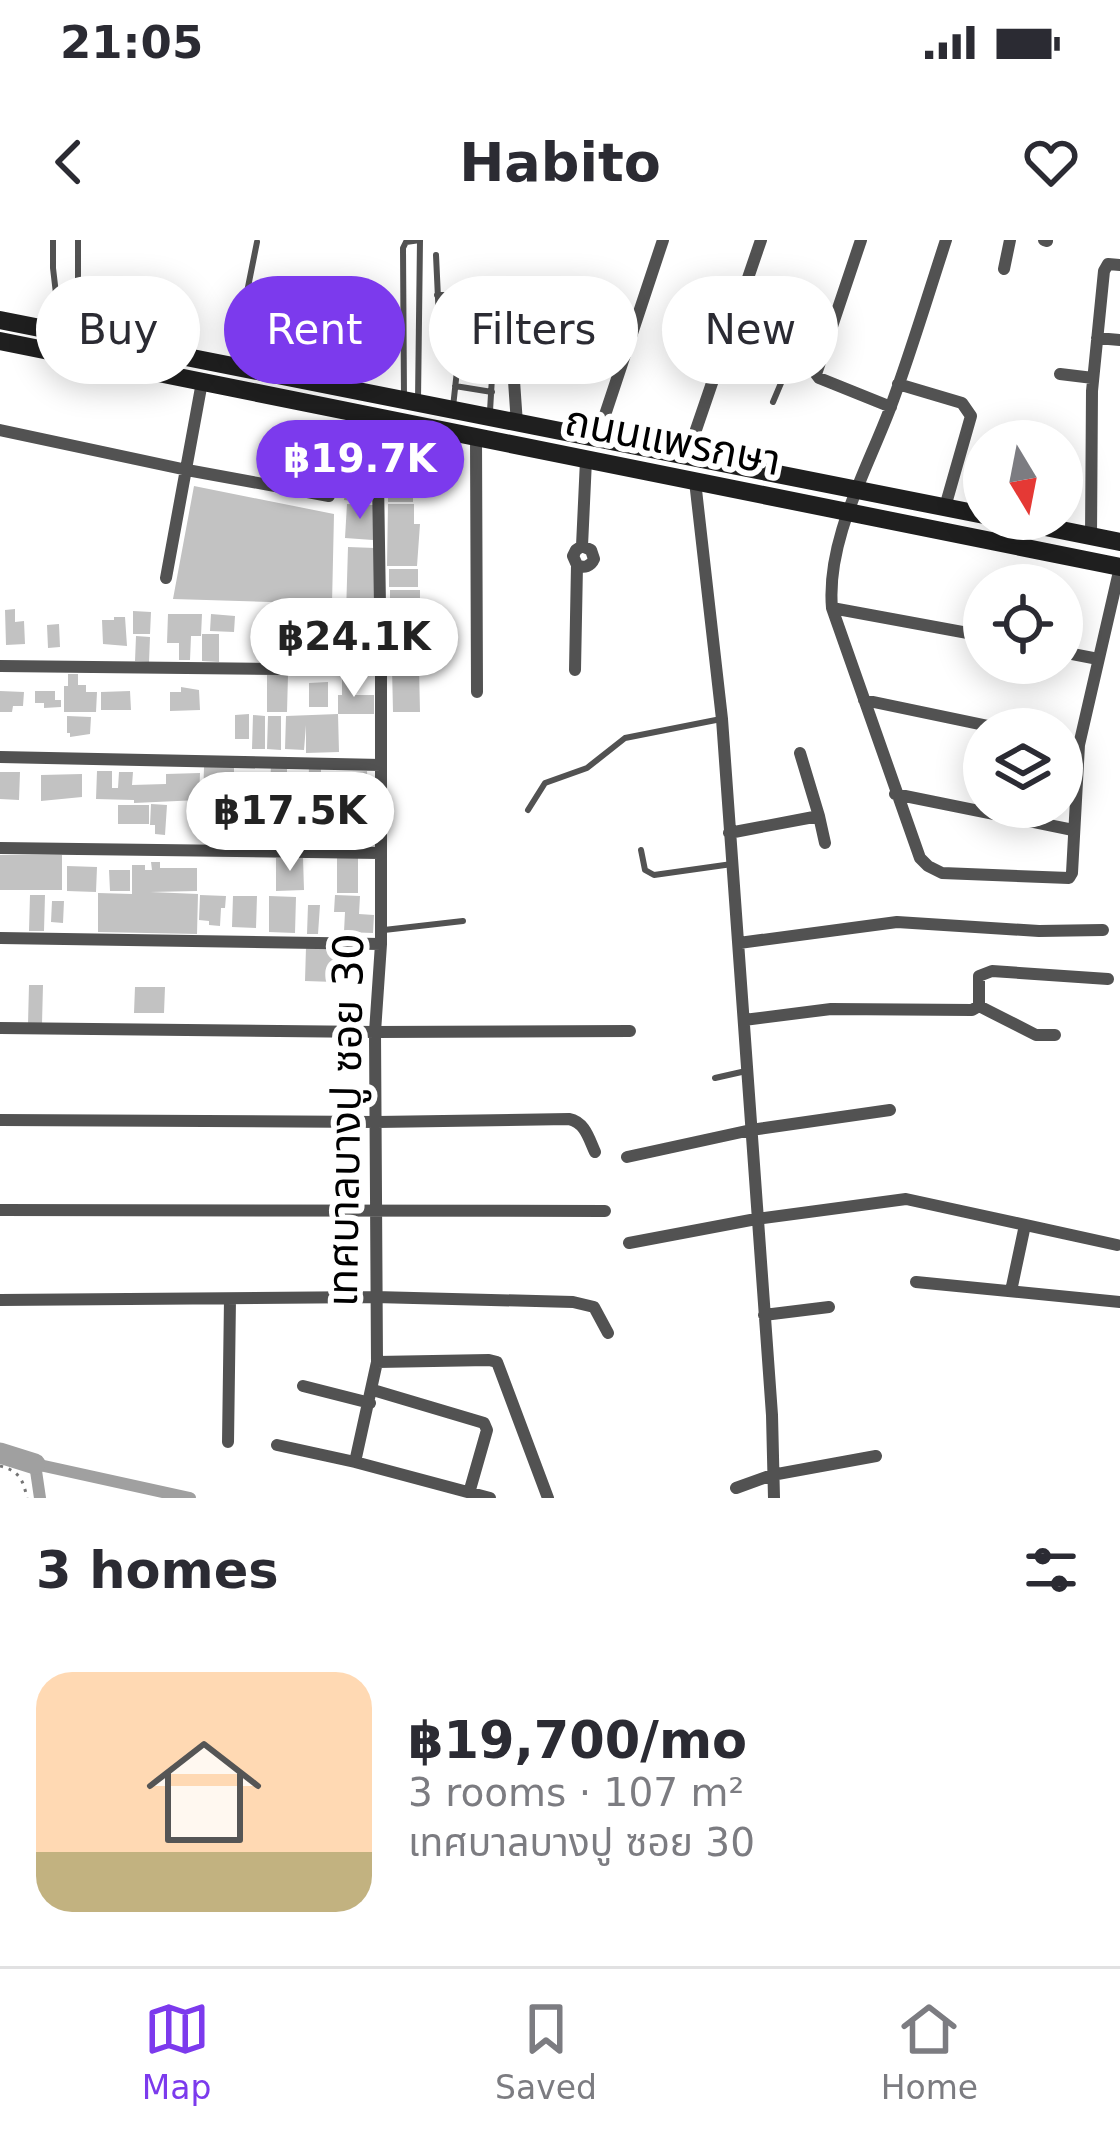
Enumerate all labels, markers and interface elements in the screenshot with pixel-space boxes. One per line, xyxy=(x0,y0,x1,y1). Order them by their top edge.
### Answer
text: 21:05 xyxy=(60,16,203,69)
icon: back xyxy=(36,129,102,195)
icon: heart xyxy=(1018,129,1084,195)
text: Habito xyxy=(459,131,661,194)
chip: Buy xyxy=(36,276,200,384)
chip: Rent xyxy=(224,276,405,384)
chip: Filters xyxy=(429,276,638,384)
chip: New xyxy=(662,276,838,384)
street label: ถนนแพรกษา xyxy=(561,396,785,485)
pin: ฿19.7K xyxy=(262,420,458,522)
north arrow xyxy=(963,420,1083,540)
map controls xyxy=(963,420,1083,828)
text: ฿19.7K xyxy=(283,436,437,481)
button: locate xyxy=(963,564,1083,684)
pin: ฿24.1K xyxy=(256,598,452,700)
text: ฿24.1K xyxy=(277,614,431,659)
button: layers xyxy=(963,708,1083,828)
pin: ฿17.5K xyxy=(192,772,388,874)
text: ฿17.5K xyxy=(213,788,367,833)
street label: เทศบาลบางปู ซอย 30 xyxy=(318,933,374,1307)
icon: filters xyxy=(1018,1537,1084,1603)
text: 3 homes xyxy=(36,1541,279,1600)
text: ฿19,700/mo xyxy=(408,1711,747,1770)
icon: home xyxy=(132,1720,276,1864)
text: 3 rooms · 107 m² xyxy=(408,1770,744,1815)
text: เทศบาลบางปู ซอย 30 xyxy=(408,1820,755,1865)
tab: Map xyxy=(142,1996,211,2107)
tab: Saved xyxy=(495,1996,597,2107)
tab: Home xyxy=(881,1996,978,2107)

